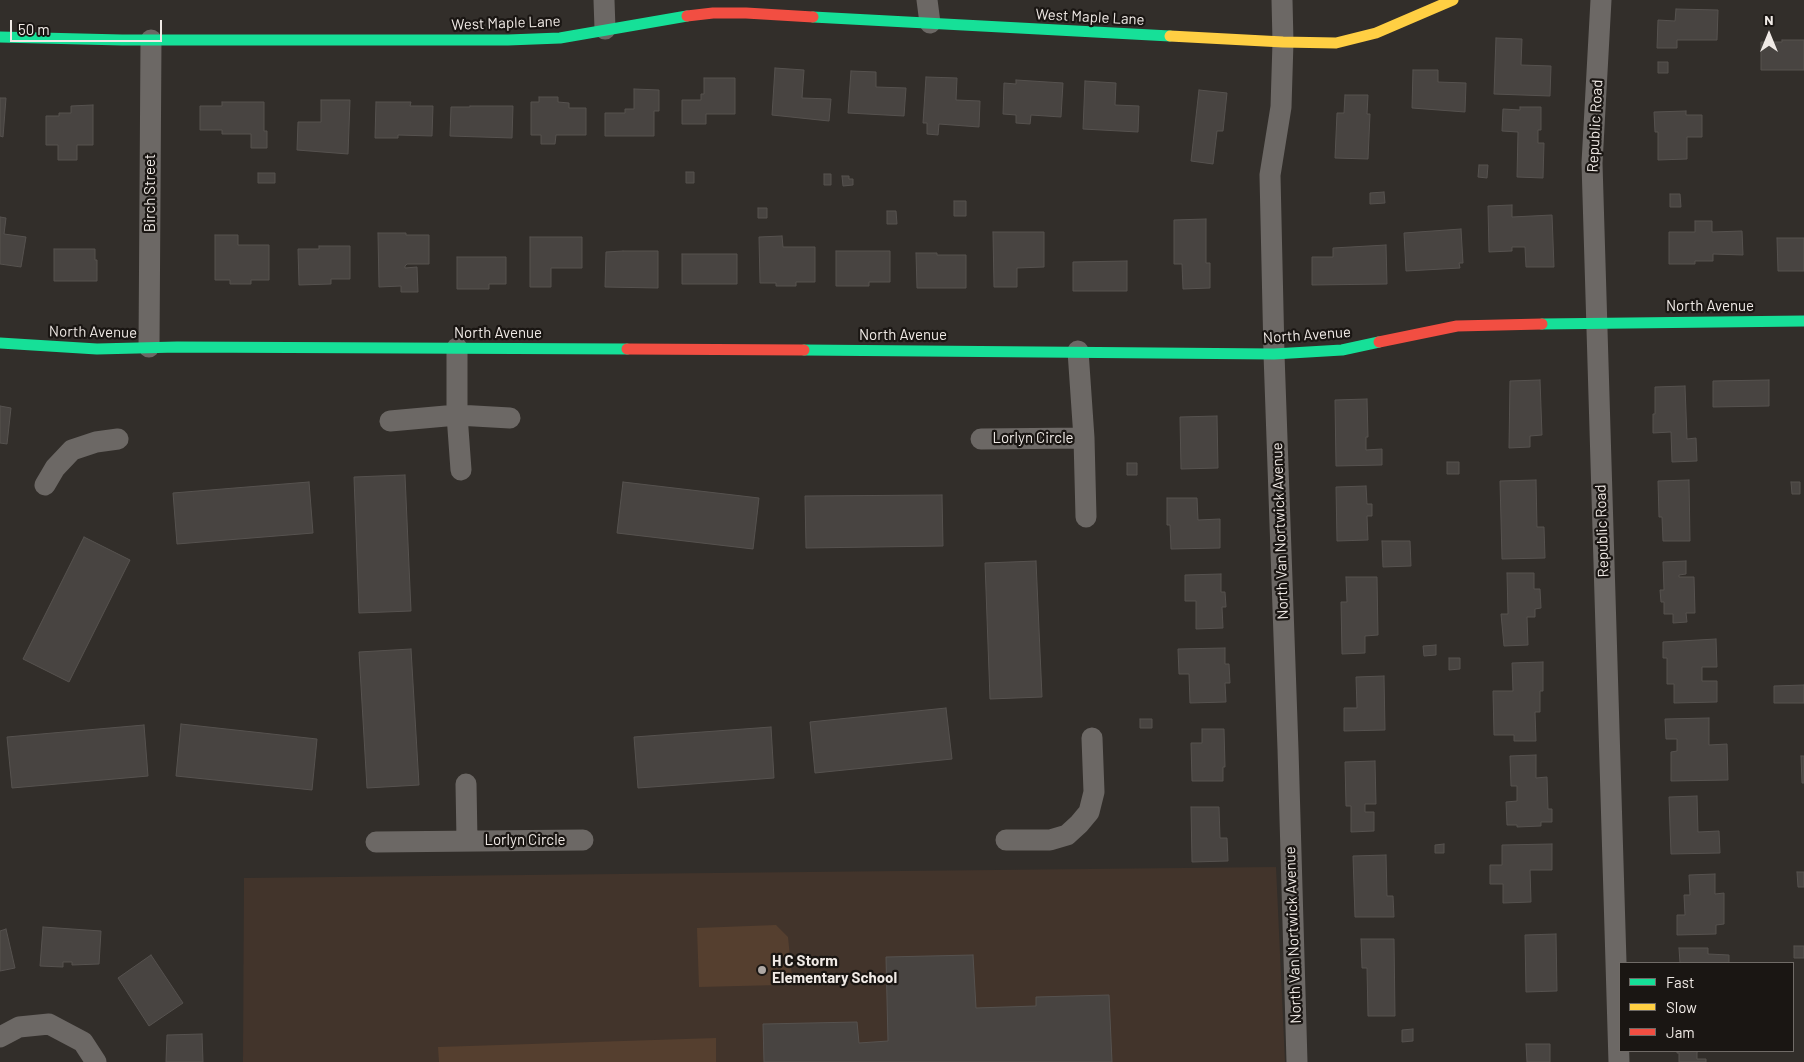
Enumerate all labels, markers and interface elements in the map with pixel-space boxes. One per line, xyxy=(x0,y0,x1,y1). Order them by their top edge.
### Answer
street label: West Maple Lane xyxy=(1035,5,1145,29)
scale bar xyxy=(12,10,165,42)
north arrow xyxy=(1744,10,1794,60)
text: N xyxy=(1764,11,1774,28)
street label: West Maple Lane xyxy=(451,12,561,34)
text: 50 m xyxy=(18,20,50,38)
street label: Republic Road xyxy=(1584,79,1606,173)
street label: Birch Street xyxy=(141,154,159,232)
street label: North Avenue xyxy=(1666,297,1754,315)
street label: North Avenue xyxy=(49,322,137,342)
street label: North Avenue xyxy=(1262,323,1352,347)
street label: North Avenue xyxy=(454,324,542,342)
street label: North Avenue xyxy=(859,326,947,344)
street label: Lorlyn Circle xyxy=(992,429,1074,447)
street label: North Van Nortwick Avenue xyxy=(1268,442,1292,620)
street label: Republic Road xyxy=(1591,484,1613,578)
street label: Lorlyn Circle xyxy=(484,831,566,849)
street label: North Van Nortwick Avenue xyxy=(1281,846,1305,1024)
place label: H C Storm Elementary School xyxy=(772,952,897,987)
legend xyxy=(1619,962,1794,1052)
marker: H C Storm Elementary School xyxy=(756,964,768,976)
text: Fast xyxy=(1666,973,1694,991)
text: Slow xyxy=(1666,998,1697,1016)
text: Jam xyxy=(1666,1023,1695,1041)

